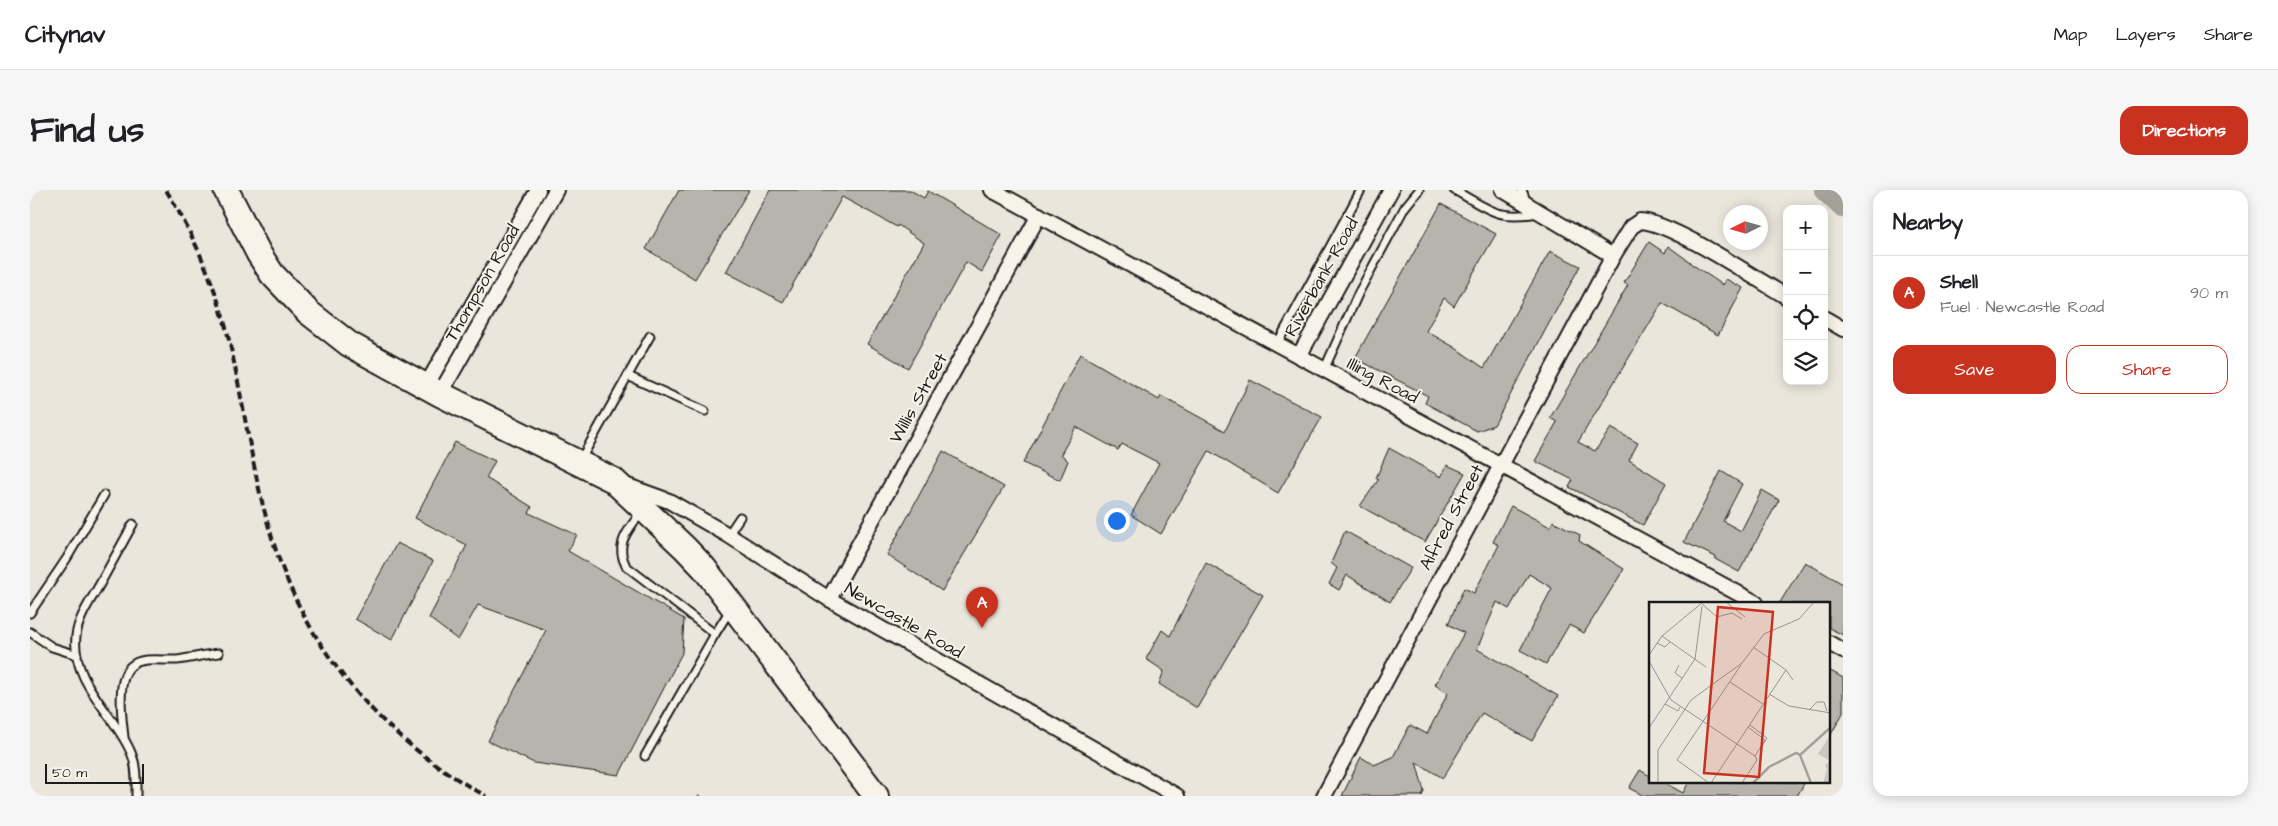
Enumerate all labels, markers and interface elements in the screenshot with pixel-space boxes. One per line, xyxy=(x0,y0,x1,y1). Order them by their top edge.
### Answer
text: Citynav xyxy=(25,18,105,52)
text: Map xyxy=(2053,22,2087,47)
text: Layers xyxy=(2115,22,2176,47)
text: Share xyxy=(2204,22,2253,47)
text: Find us xyxy=(30,106,144,155)
button: Directions xyxy=(2120,106,2248,155)
north arrow xyxy=(1723,205,1768,250)
map controls xyxy=(1783,205,1828,385)
button: + xyxy=(1783,205,1828,250)
text: Nearby xyxy=(1893,208,1963,237)
street label: Riverbank Road xyxy=(1278,213,1364,341)
street label: Thompson Road xyxy=(439,220,526,346)
button: − xyxy=(1783,250,1828,295)
text: Shell xyxy=(1940,269,1978,296)
text: A xyxy=(1904,282,1914,304)
text: 90 m xyxy=(2190,282,2228,304)
button: locate xyxy=(1783,295,1828,340)
text: Fuel · Newcastle Road xyxy=(1940,296,2104,318)
button: layers xyxy=(1783,340,1828,385)
button: Save xyxy=(1893,345,2056,394)
button: Share xyxy=(2066,345,2228,394)
street label: Willis Street xyxy=(883,348,954,448)
street label: Illing Road xyxy=(1342,351,1423,411)
street label: Alfred Street xyxy=(1413,459,1490,575)
your location xyxy=(1104,508,1130,534)
street label: Newcastle Road xyxy=(840,576,968,665)
pin: A xyxy=(966,587,998,628)
inset map xyxy=(1649,602,1830,784)
scale bar xyxy=(45,761,144,784)
text: 50 m xyxy=(52,763,87,783)

